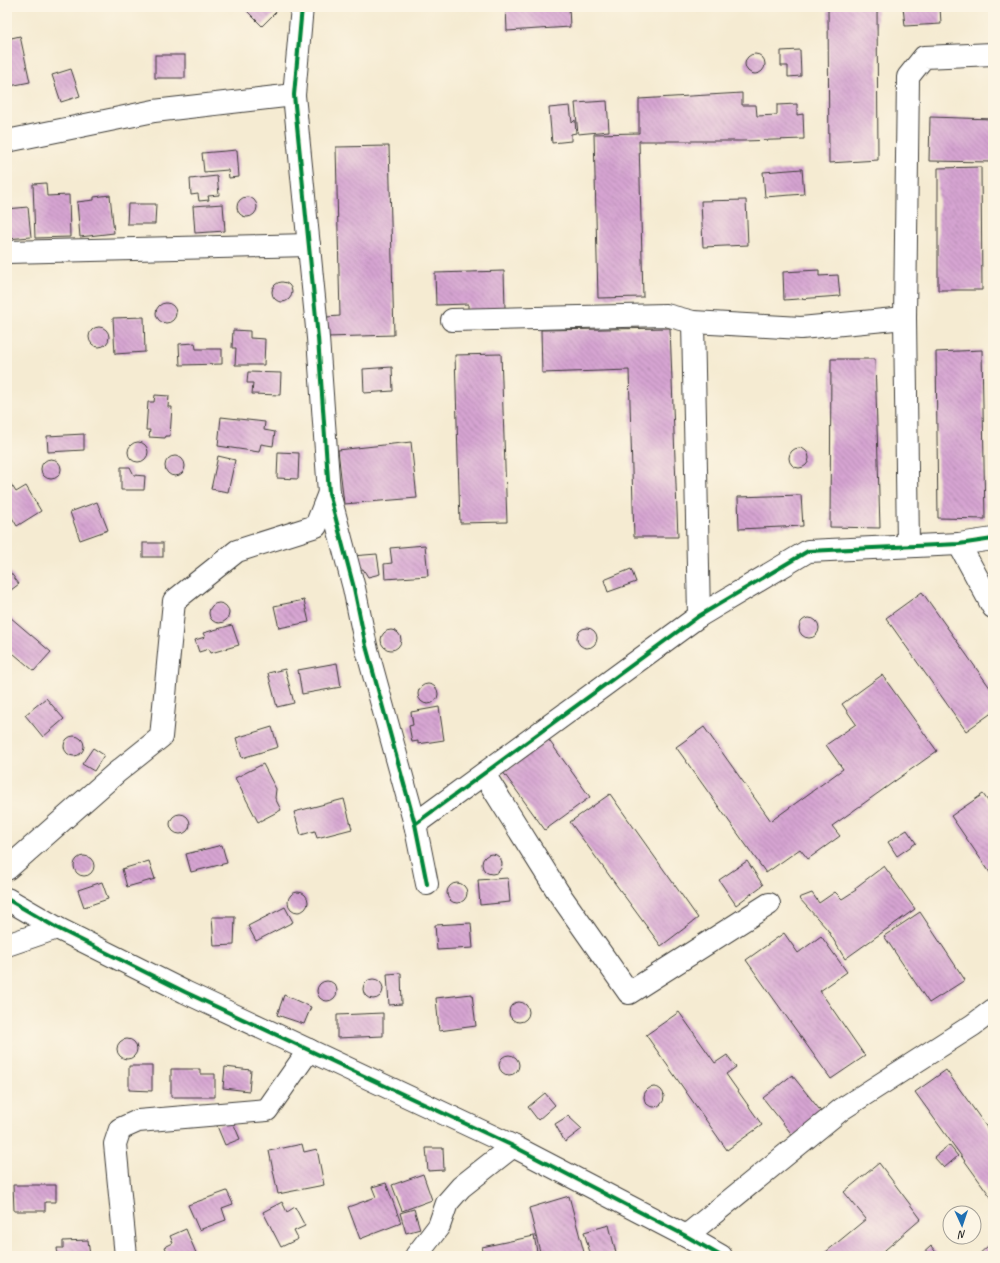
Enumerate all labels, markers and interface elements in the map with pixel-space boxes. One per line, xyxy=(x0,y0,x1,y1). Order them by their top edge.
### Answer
north arrow xyxy=(942,1205,982,1245)
text: N xyxy=(957,1228,966,1242)

